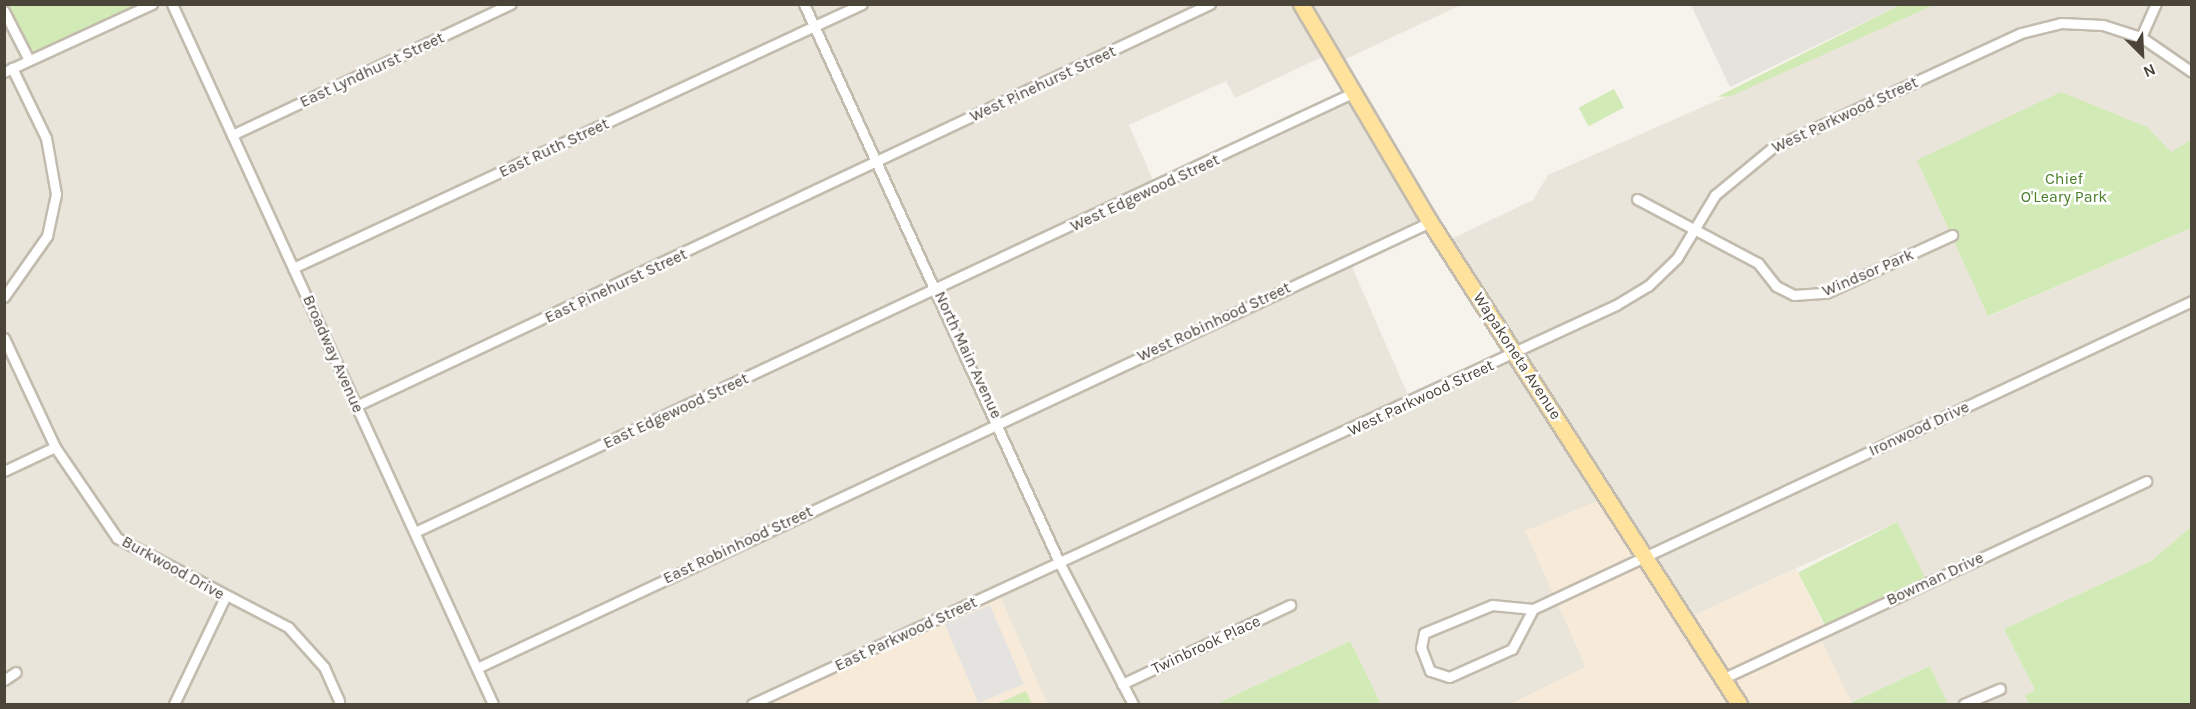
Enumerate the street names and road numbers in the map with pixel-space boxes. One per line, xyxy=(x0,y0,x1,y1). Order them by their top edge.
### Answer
street label: East Lyndhurst Street xyxy=(297,28,447,112)
street label: West Pinehurst Street xyxy=(967,42,1119,126)
street label: West Parkwood Street xyxy=(1769,73,1921,157)
street label: East Ruth Street xyxy=(496,114,612,182)
street label: West Edgewood Street xyxy=(1067,150,1223,236)
street label: East Pinehurst Street xyxy=(542,245,690,327)
street label: Windsor Park xyxy=(1819,245,1917,301)
street label: West Robinhood Street xyxy=(1134,278,1294,366)
street label: North Main Avenue xyxy=(930,288,1006,422)
street label: Wapakoneta Avenue xyxy=(1469,289,1565,423)
street label: Broadway Avenue xyxy=(298,292,368,416)
street label: West Parkwood Street xyxy=(1345,356,1497,440)
street label: East Edgewood Street xyxy=(600,369,752,453)
street label: Ironwood Drive xyxy=(1866,397,1972,461)
street label: East Robinhood Street xyxy=(660,502,816,588)
street label: Burkwood Drive xyxy=(118,532,228,604)
street label: Bowman Drive xyxy=(1883,548,1987,610)
street label: East Parkwood Street xyxy=(832,593,980,675)
street label: Twinbrook Place xyxy=(1149,611,1263,679)

